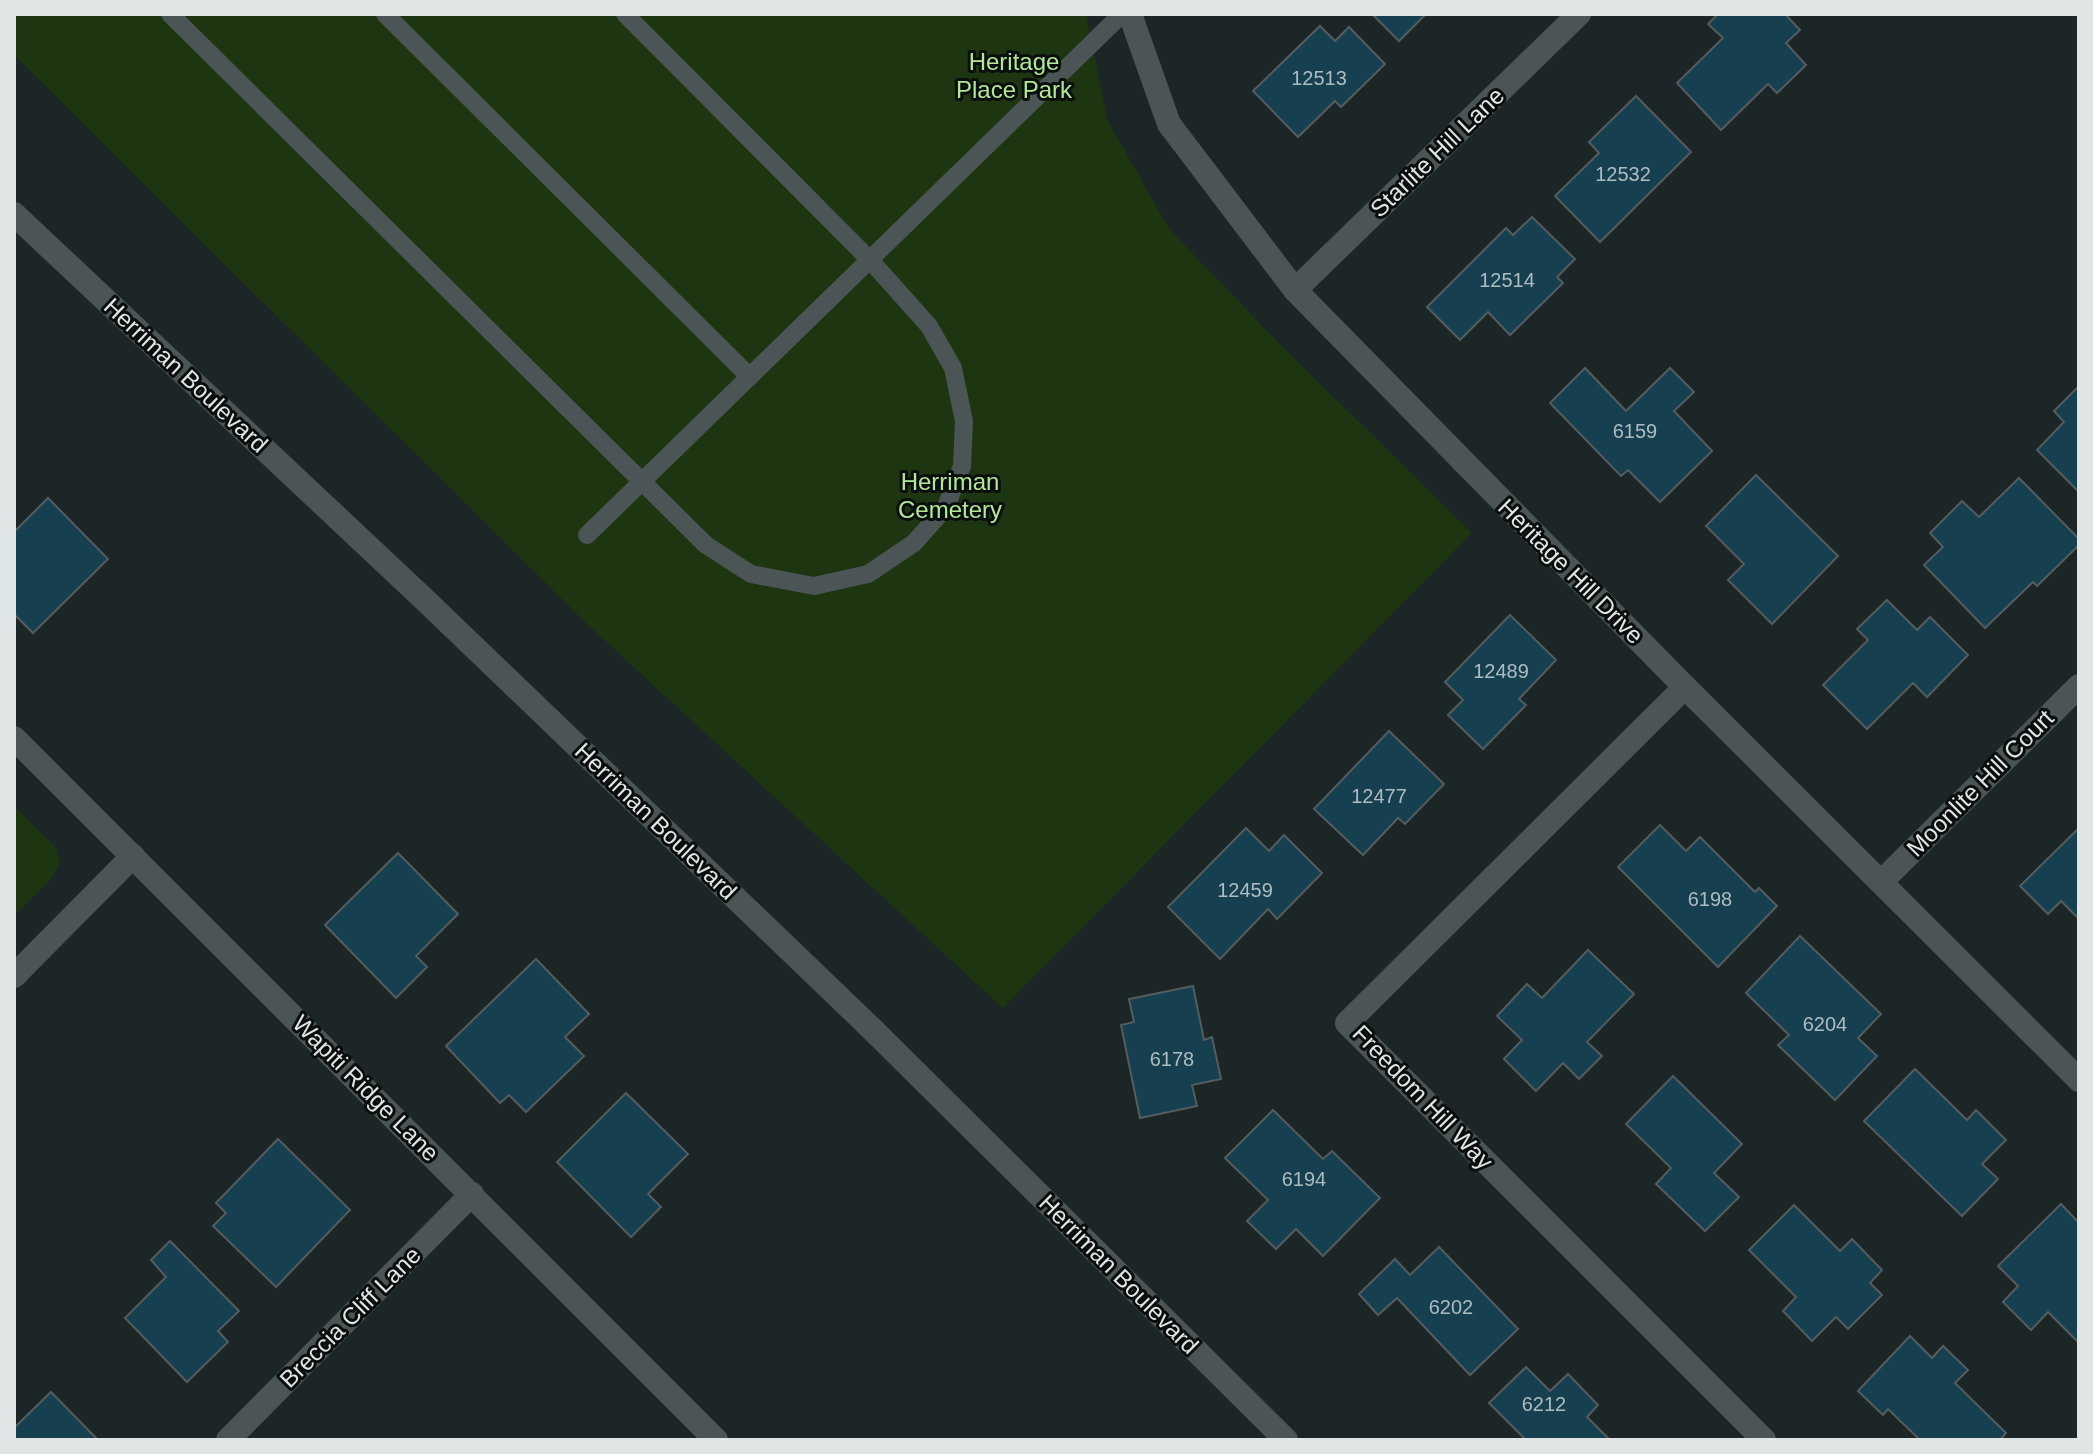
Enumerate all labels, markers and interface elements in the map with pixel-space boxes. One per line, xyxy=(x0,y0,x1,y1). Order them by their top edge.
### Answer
park label: Heritage Place Park xyxy=(956,48,1073,103)
house number: 12513 xyxy=(1291,67,1347,89)
street label: Starlite Hill Lane xyxy=(1365,82,1509,222)
house number: 12532 xyxy=(1595,163,1651,185)
house number: 12514 xyxy=(1479,269,1535,291)
street label: Herriman Boulevard xyxy=(99,292,273,458)
house number: 6159 xyxy=(1613,420,1657,442)
park label: Herriman Cemetery xyxy=(898,468,1002,523)
street label: Heritage Hill Drive xyxy=(1493,493,1649,649)
house number: 12489 xyxy=(1473,660,1529,682)
street label: Moonlite Hill Court xyxy=(1901,704,2059,862)
street label: Herriman Boulevard xyxy=(570,737,742,905)
house number: 12477 xyxy=(1351,785,1407,807)
house number: 12459 xyxy=(1217,879,1273,901)
house number: 6198 xyxy=(1688,888,1732,910)
street label: Wapiti Ridge Lane xyxy=(287,1009,445,1167)
house number: 6204 xyxy=(1803,1013,1847,1035)
street label: Freedom Hill Way xyxy=(1347,1019,1499,1175)
house number: 6178 xyxy=(1150,1048,1194,1070)
house number: 6194 xyxy=(1282,1168,1326,1190)
street label: Herriman Boulevard xyxy=(1034,1189,1204,1359)
street label: Breccia Cliff Lane xyxy=(274,1241,426,1393)
house number: 6202 xyxy=(1429,1296,1473,1318)
house number: 6212 xyxy=(1522,1393,1566,1415)

